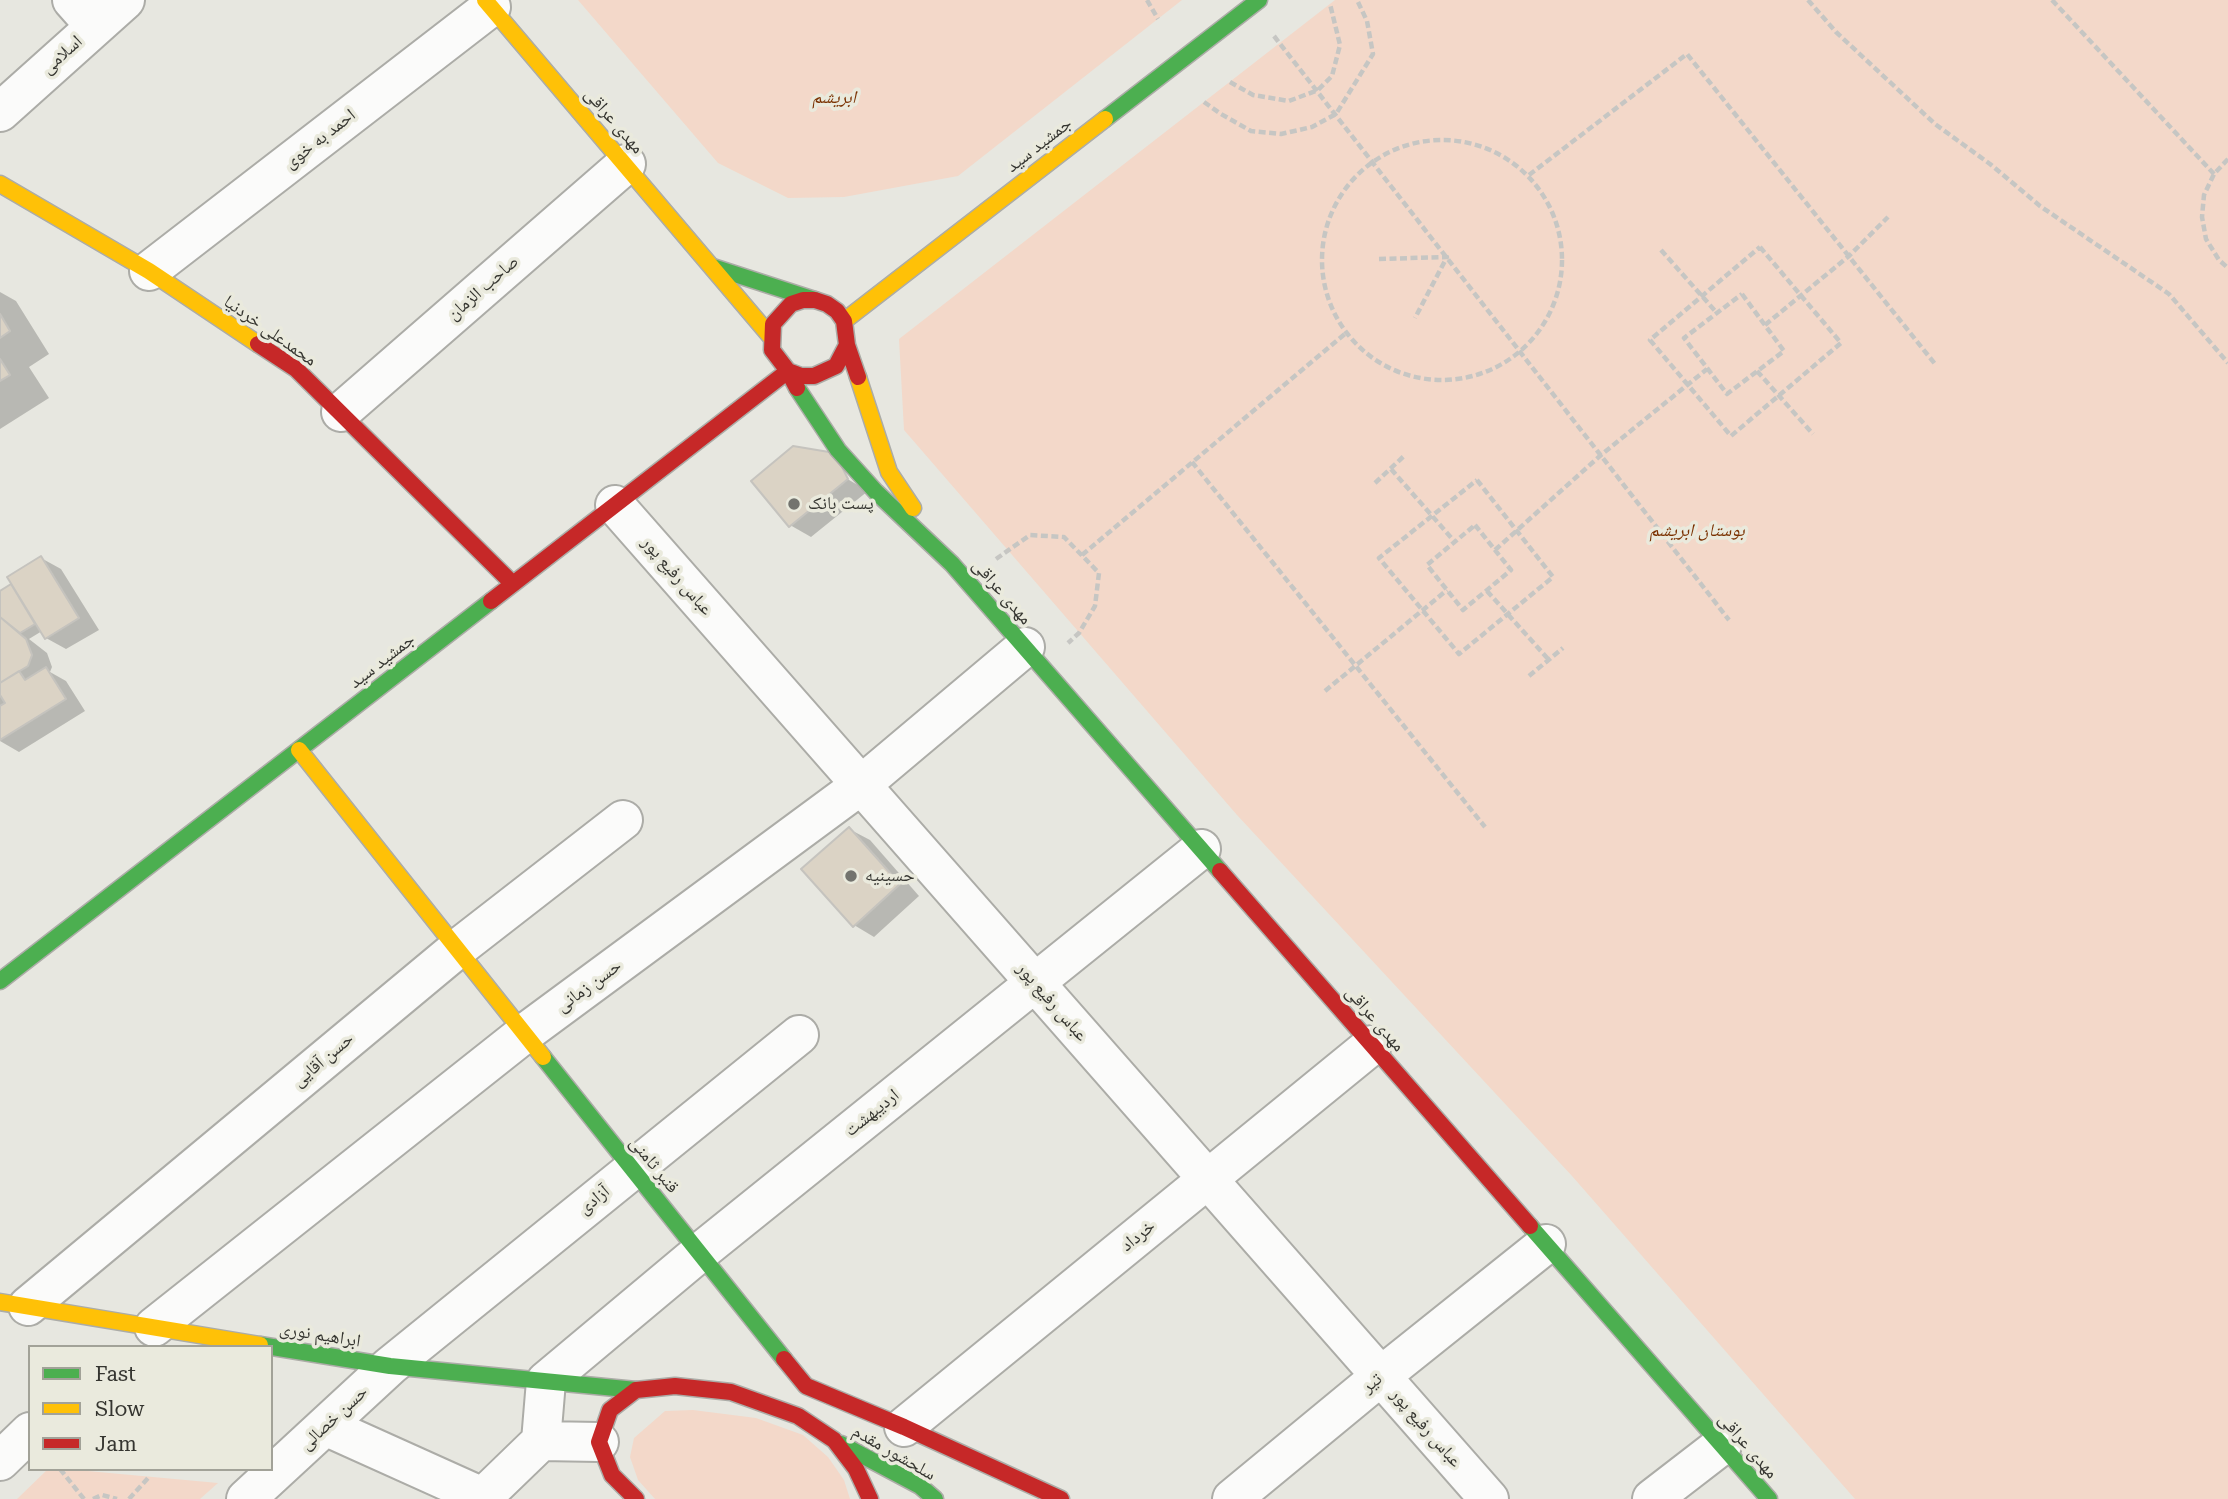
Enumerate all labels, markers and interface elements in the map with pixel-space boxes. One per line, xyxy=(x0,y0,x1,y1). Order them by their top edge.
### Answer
street label: اسلامی xyxy=(37,31,87,79)
street label: مهدی عراقی xyxy=(580,84,648,158)
park label: ابریشم xyxy=(812,87,856,109)
street label: احمد به خوی xyxy=(280,104,360,174)
street label: جمشید سید xyxy=(1002,113,1076,177)
street label: صاحب الزمان xyxy=(443,251,523,325)
street label: محمدعلی خردنیا xyxy=(219,291,321,371)
place label: پست بانک xyxy=(808,493,874,515)
marker: پست بانک xyxy=(786,496,802,512)
park label: بوستان ابریشم xyxy=(1649,520,1745,542)
street label: عباس رفیع پور xyxy=(637,532,717,620)
street label: مهدی عراقی xyxy=(968,555,1036,629)
street label: جمشید سید xyxy=(345,629,419,693)
place label: حسینیه xyxy=(865,865,915,887)
marker: حسینیه xyxy=(843,868,859,884)
street label: حسن زمانی xyxy=(552,955,626,1017)
street label: عباس رفیع پور xyxy=(1012,958,1092,1046)
street label: مهدی عراقی xyxy=(1341,982,1409,1056)
street label: حسن آقایی xyxy=(288,1028,358,1092)
street label: اردیبهشت xyxy=(840,1085,904,1141)
street label: قنبر ثامنی xyxy=(625,1132,683,1198)
street label: آزادی xyxy=(574,1181,614,1219)
street label: خرداد xyxy=(1116,1216,1160,1256)
street label: ابراهیم نوری xyxy=(278,1318,362,1352)
legend xyxy=(28,1345,273,1471)
text: Fast xyxy=(95,1362,136,1386)
street label: تیر xyxy=(1357,1368,1387,1398)
street label: حسن خصالی xyxy=(296,1381,372,1455)
street label: عباس رفیع پور xyxy=(1386,1384,1466,1472)
text: Slow xyxy=(95,1397,144,1421)
street label: مهدی عراقی xyxy=(1714,1409,1782,1483)
street label: سلحشور مقدم xyxy=(848,1420,940,1486)
text: Jam xyxy=(95,1432,137,1456)

